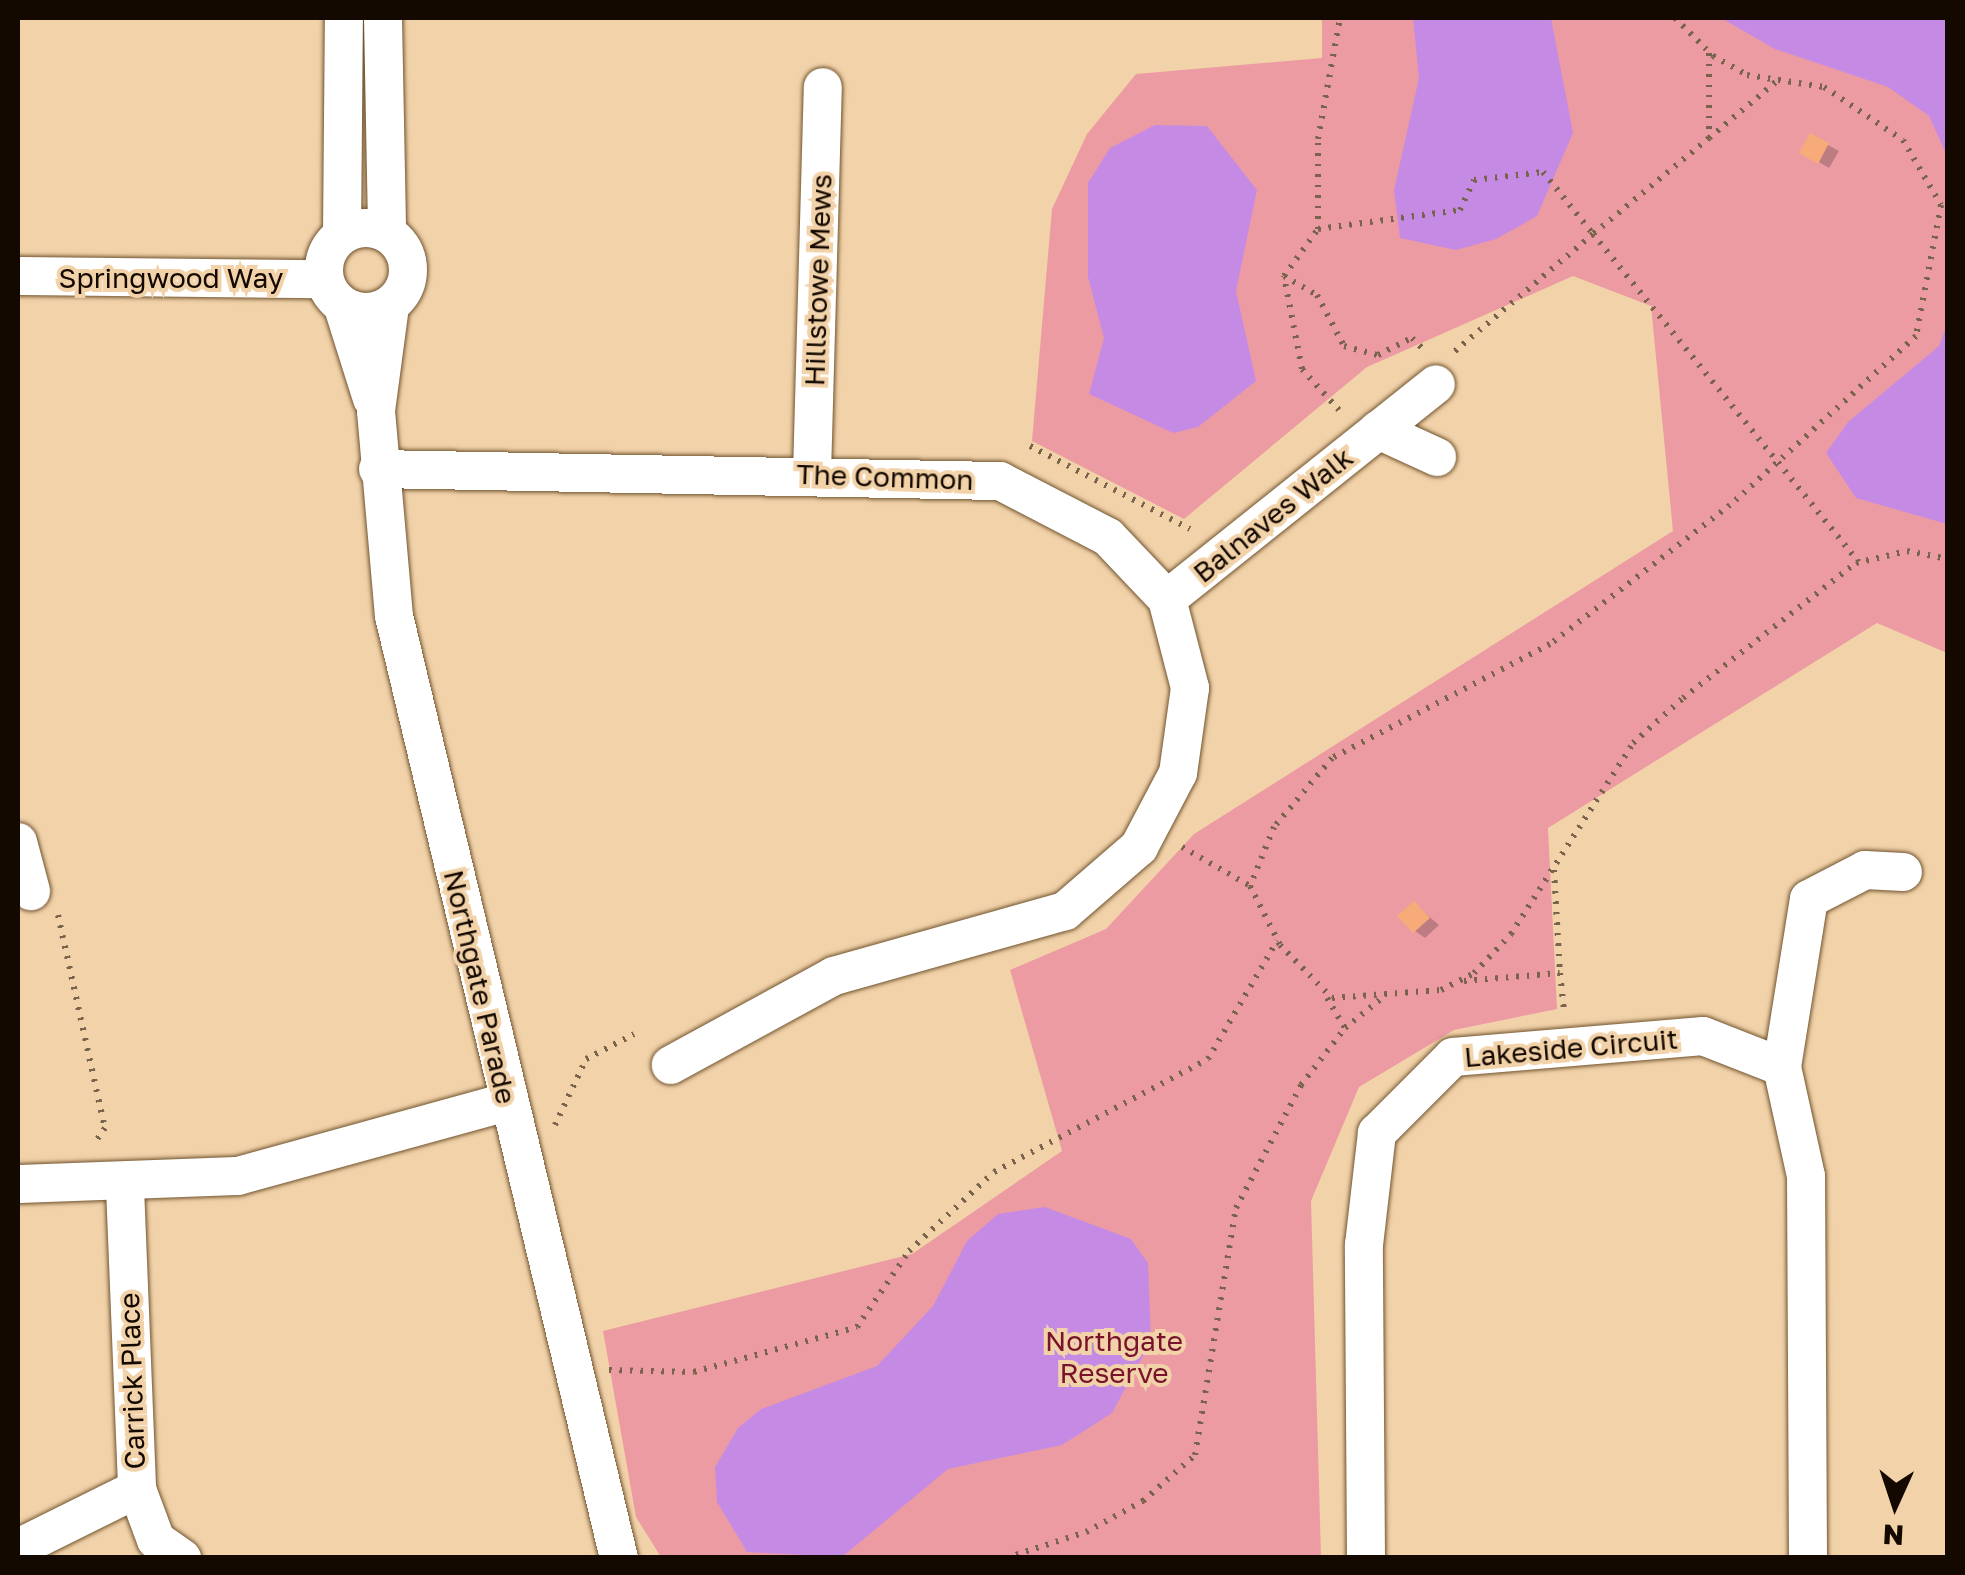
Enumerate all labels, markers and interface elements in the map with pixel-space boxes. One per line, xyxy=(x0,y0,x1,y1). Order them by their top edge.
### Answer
street label: Hillstowe Mews xyxy=(798,173,838,387)
street label: Springwood Way xyxy=(59,261,283,295)
street label: Balnaves Walk xyxy=(1186,440,1360,590)
street label: The Common xyxy=(796,457,974,497)
street label: Northgate Parade xyxy=(437,867,523,1107)
street label: Lakeside Circuit xyxy=(1463,1022,1679,1074)
street label: Carrick Place xyxy=(112,1292,152,1470)
park label: Northgate Reserve xyxy=(1045,1324,1183,1390)
north arrow xyxy=(1845,1455,1945,1555)
text: N xyxy=(1882,1518,1905,1552)

